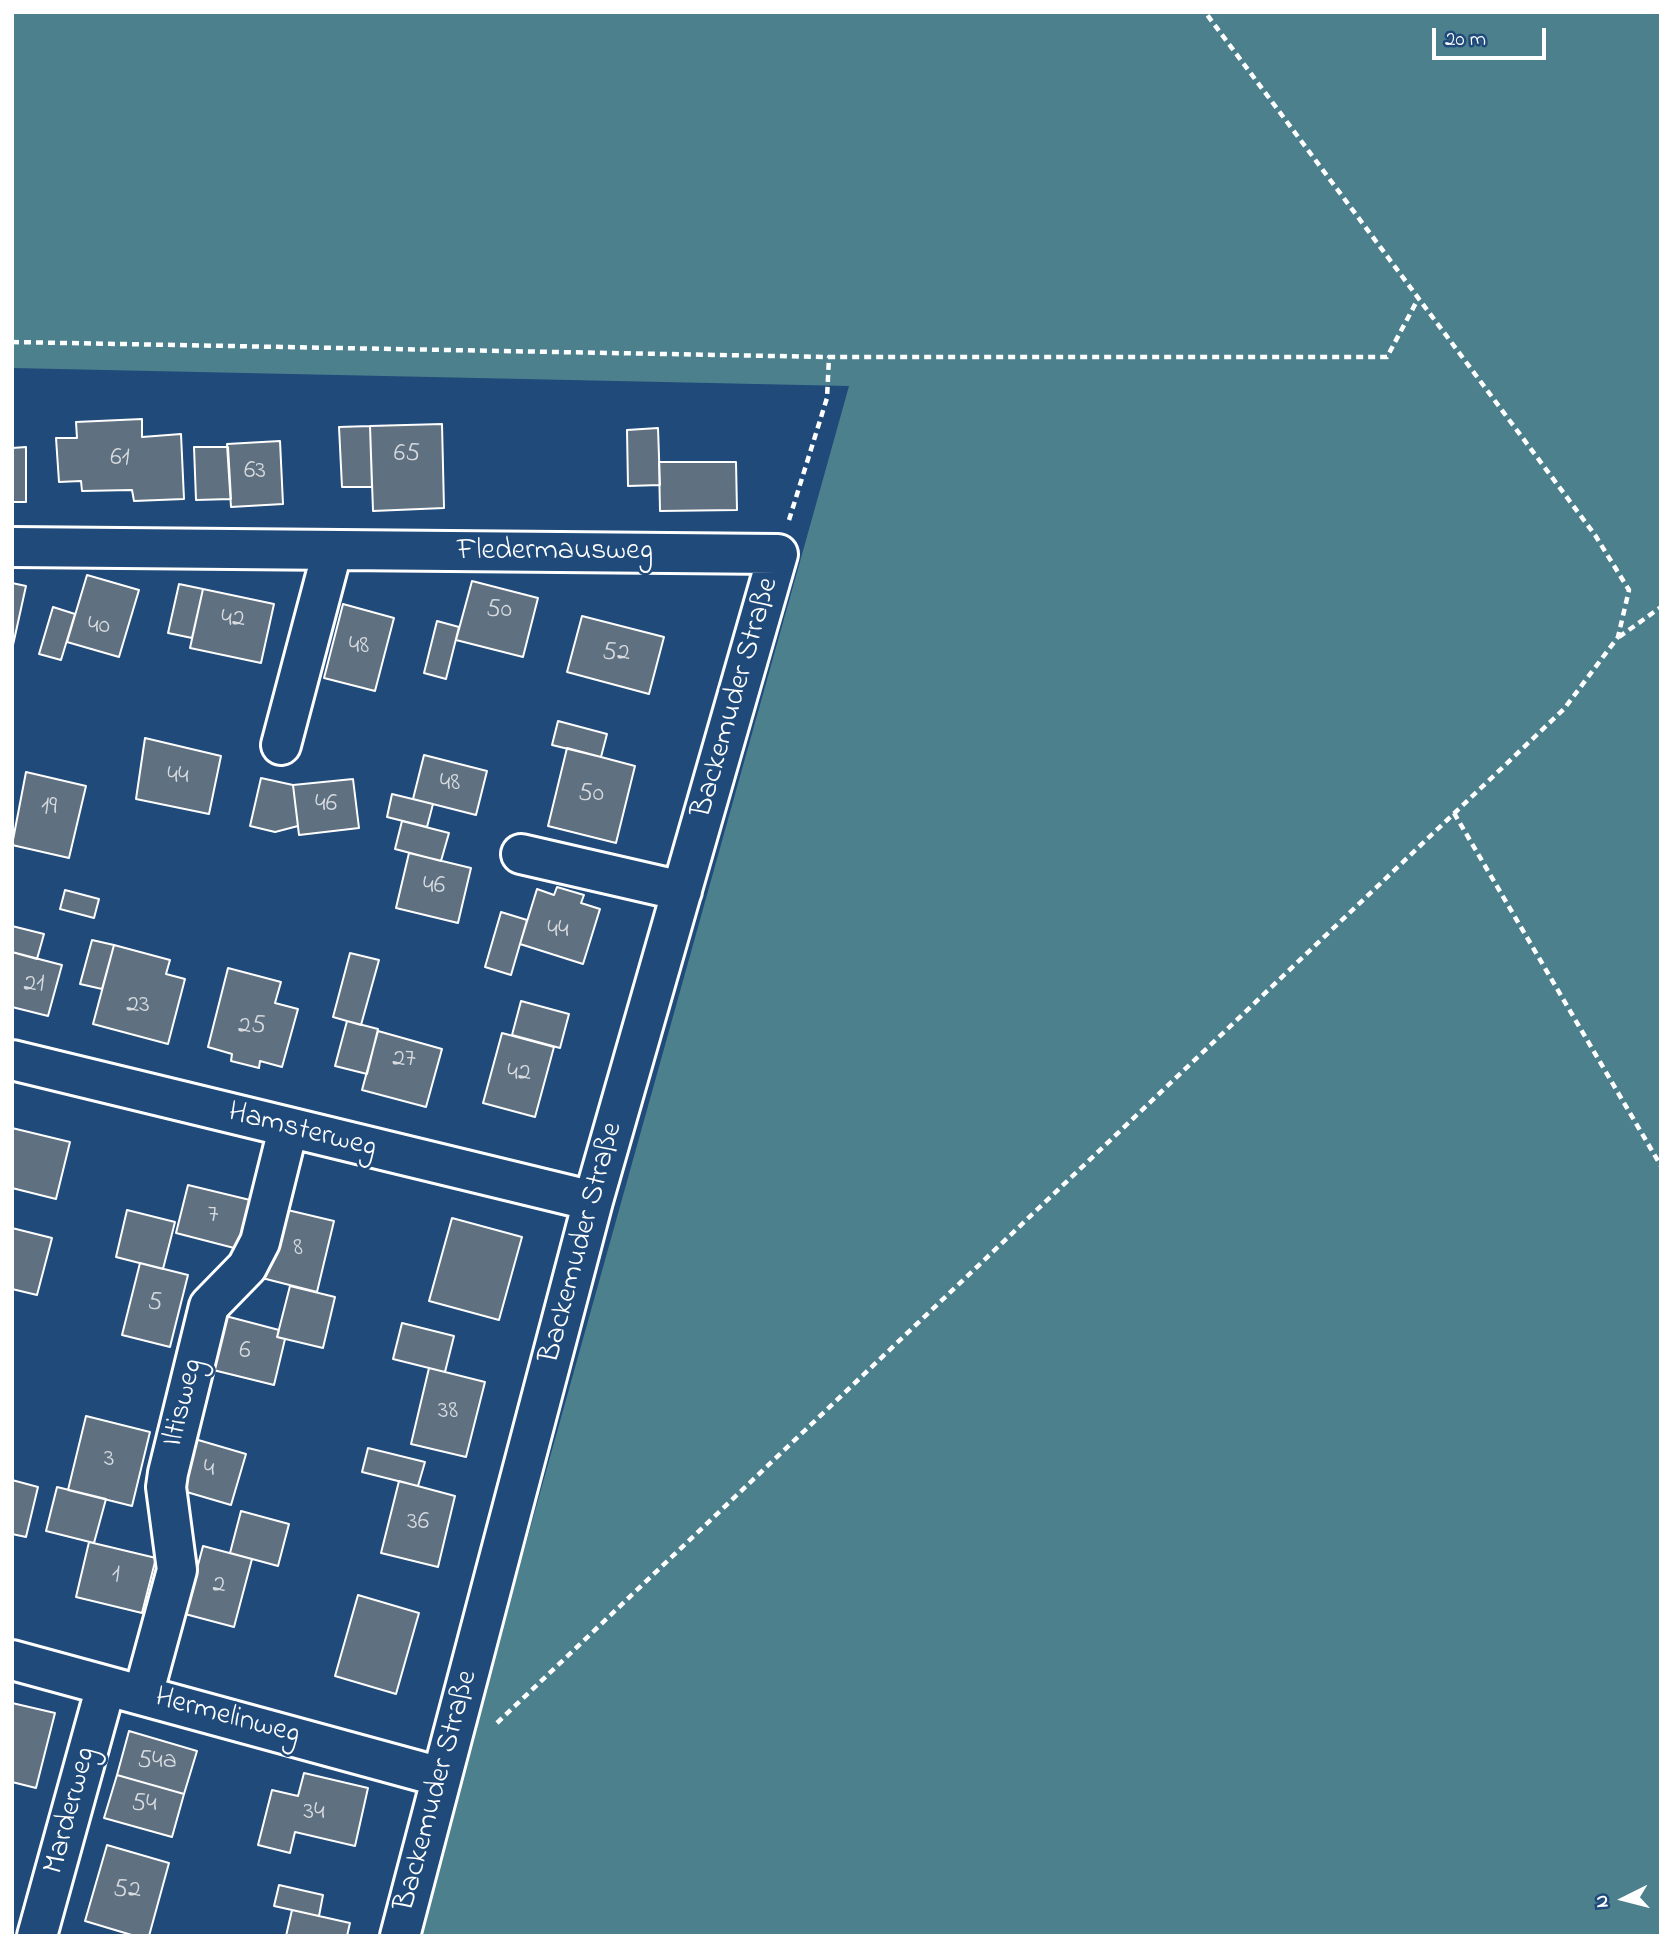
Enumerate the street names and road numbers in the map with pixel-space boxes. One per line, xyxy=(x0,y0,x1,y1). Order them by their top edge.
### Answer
street label: Fledermausweg xyxy=(457,535,653,571)
street label: Backemuder Straße xyxy=(686,574,788,822)
street label: Hamsterweg xyxy=(224,1096,380,1168)
street label: Backemuder Straße xyxy=(534,1119,632,1367)
street label: Iltisweg xyxy=(157,1355,213,1451)
street label: Backemuder Straße xyxy=(389,1667,487,1915)
street label: Hermelinweg xyxy=(151,1681,303,1755)
street label: Marderweg xyxy=(38,1744,106,1878)

